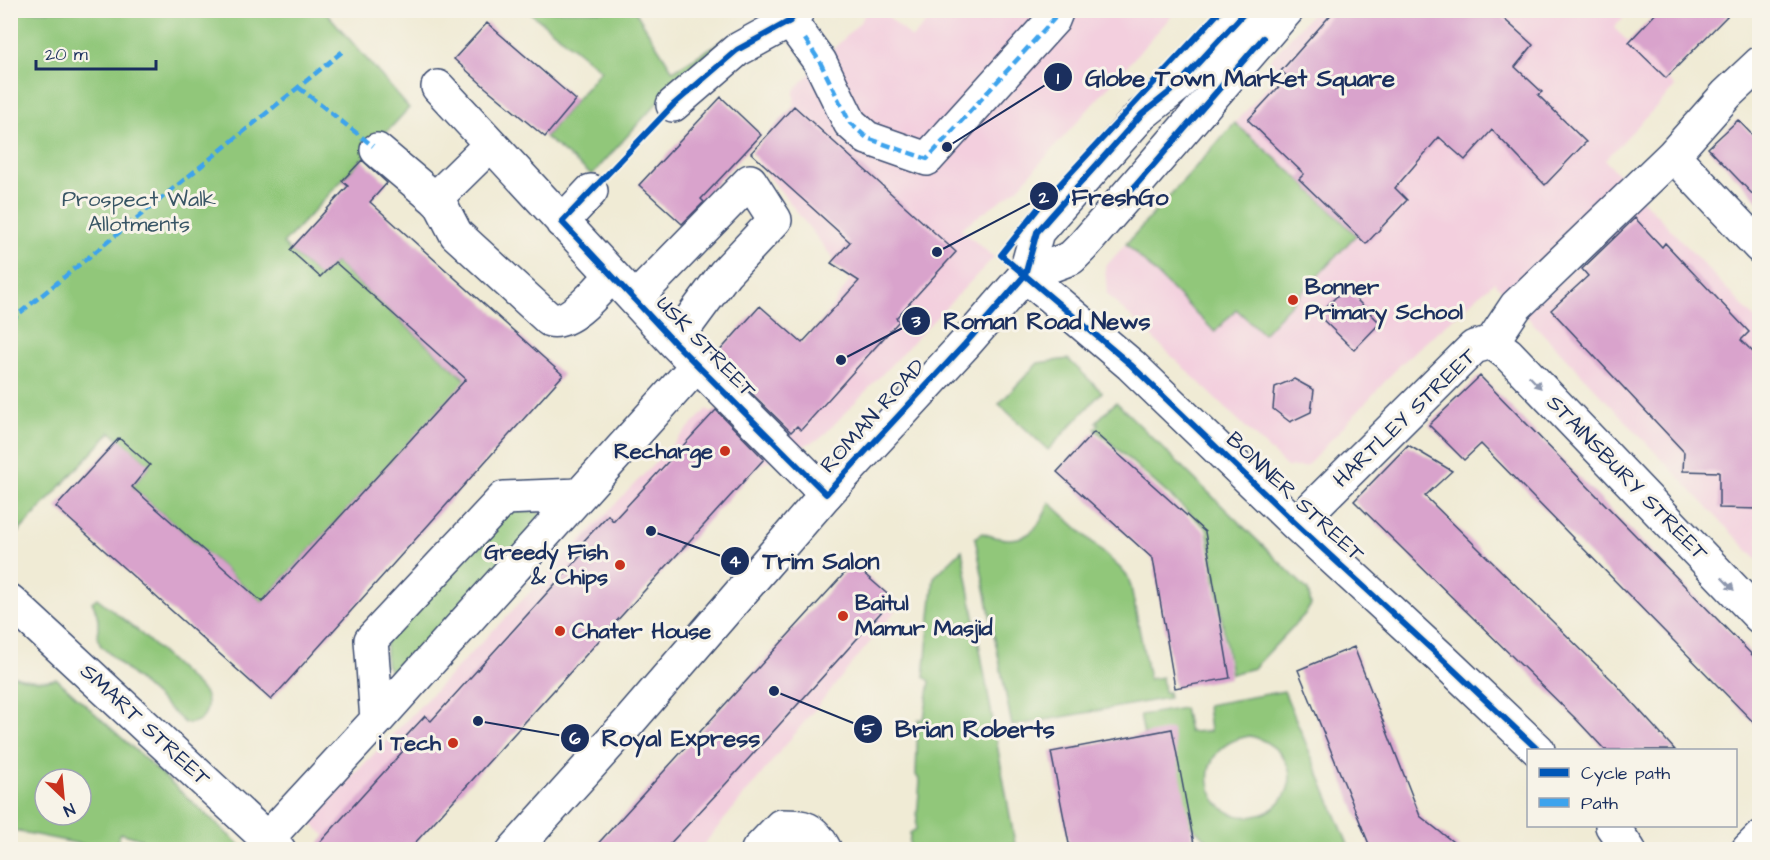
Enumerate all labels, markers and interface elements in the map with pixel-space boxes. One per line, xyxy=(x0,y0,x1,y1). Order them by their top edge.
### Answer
scale bar xyxy=(36,33,156,71)
text: 20 m xyxy=(45,42,88,67)
callout: Globe Town Market Square xyxy=(1043,56,1407,98)
text: Globe Town Market Square xyxy=(1085,62,1395,96)
text: 1 xyxy=(1057,66,1060,91)
callout: FreshGo xyxy=(1029,175,1180,217)
text: FreshGo xyxy=(1072,181,1169,215)
park label: Prospect Walk Allotments xyxy=(62,184,217,240)
text: 2 xyxy=(1038,185,1050,210)
place label: Bonner Primary School xyxy=(1305,272,1464,330)
street label: USK STREET xyxy=(649,289,763,405)
marker: Bonner Primary School xyxy=(1286,293,1300,307)
callout: Roman Road News xyxy=(901,300,1162,342)
text: Roman Road News xyxy=(943,305,1151,339)
text: 3 xyxy=(910,309,921,334)
street label: HARTLEY STREET xyxy=(1326,341,1484,495)
street label: ROMAN ROAD xyxy=(813,352,933,480)
one-way arrow xyxy=(1528,374,1541,389)
street label: STAINSBURY STREET xyxy=(1539,388,1715,568)
street label: BONNER STREET xyxy=(1219,425,1371,569)
place label: Recharge xyxy=(614,436,713,468)
marker: Recharge xyxy=(718,444,732,458)
place label: Greedy Fish & Chips xyxy=(484,537,609,593)
callout: Trim Salon xyxy=(720,540,891,582)
text: Trim Salon xyxy=(761,545,880,579)
text: 4 xyxy=(729,549,742,574)
marker: Greedy Fish & Chips xyxy=(613,558,627,572)
one-way arrow xyxy=(1720,576,1734,590)
place label: Baitul Mamur Masjid xyxy=(855,588,993,644)
marker: Baitul Mamur Masjid xyxy=(836,609,850,623)
place label: Chater House xyxy=(572,616,711,647)
marker: Chater House xyxy=(553,624,567,638)
street label: SMART STREET xyxy=(73,656,217,794)
callout: Brian Roberts xyxy=(853,708,1067,750)
text: Brian Roberts xyxy=(895,713,1055,747)
callout: Royal Express xyxy=(560,717,772,759)
text: 5 xyxy=(862,717,875,742)
text: Royal Express xyxy=(602,722,760,758)
text: 6 xyxy=(569,726,581,751)
place label: i Tech xyxy=(378,728,442,759)
marker: i Tech xyxy=(446,736,460,750)
legend xyxy=(1527,749,1737,827)
text: Cycle path xyxy=(1581,761,1670,787)
north arrow xyxy=(33,767,93,827)
text: Path xyxy=(1581,791,1618,816)
text: N xyxy=(60,797,78,822)

